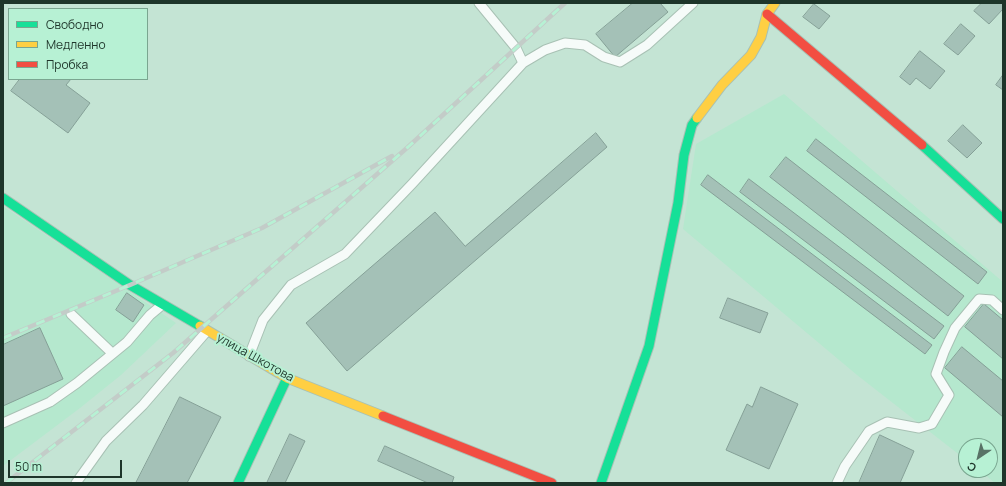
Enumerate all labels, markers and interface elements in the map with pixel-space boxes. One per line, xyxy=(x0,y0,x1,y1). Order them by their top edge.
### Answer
legend xyxy=(8,8,148,80)
text: Свободно xyxy=(46,16,104,33)
text: Медленно xyxy=(46,36,106,53)
text: Пробка xyxy=(46,56,88,73)
street label: улица Шкотова xyxy=(214,331,296,385)
north arrow xyxy=(958,438,998,478)
scale bar xyxy=(10,452,124,478)
text: 50 m xyxy=(15,458,42,475)
text: С xyxy=(964,459,979,476)

